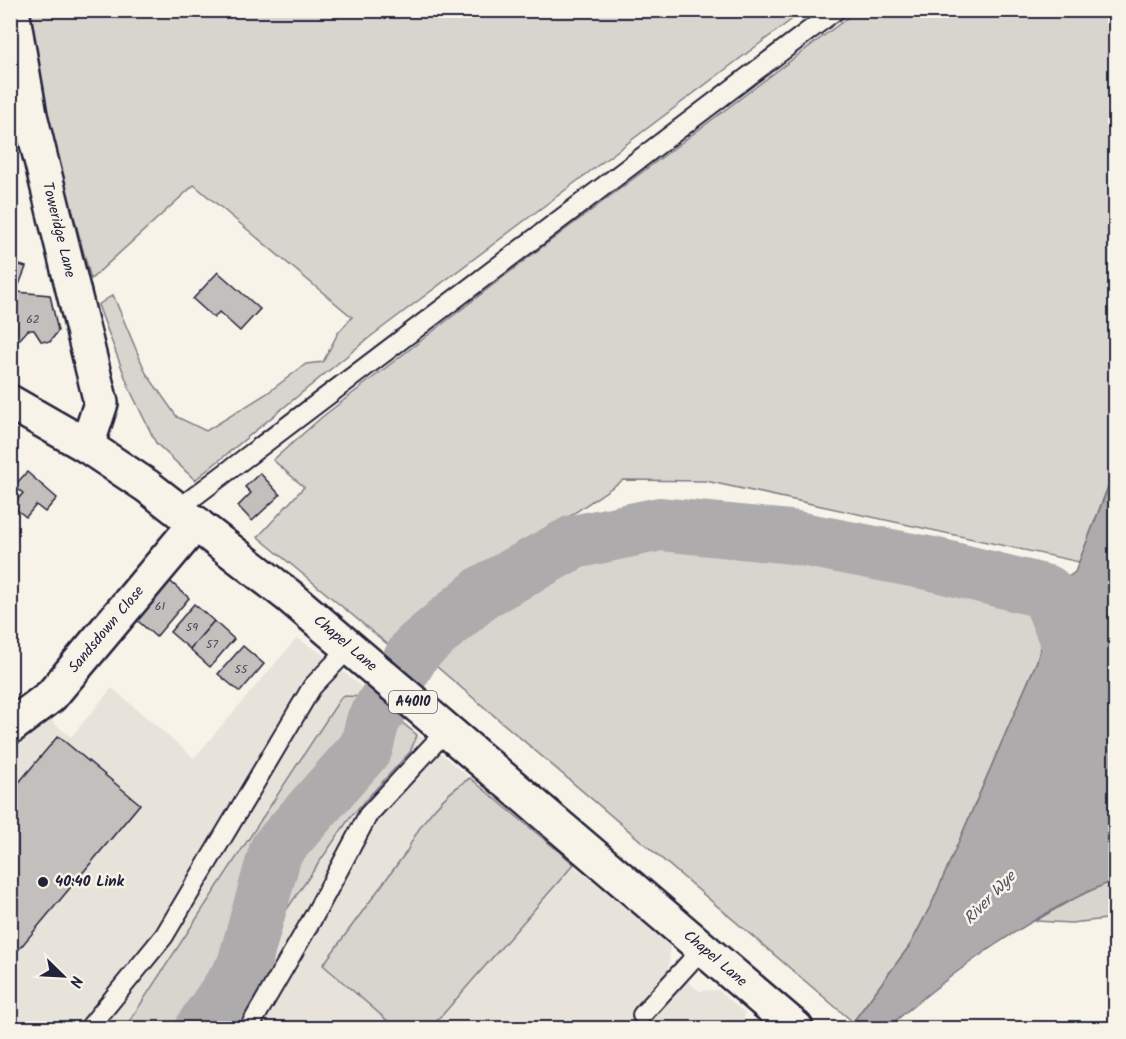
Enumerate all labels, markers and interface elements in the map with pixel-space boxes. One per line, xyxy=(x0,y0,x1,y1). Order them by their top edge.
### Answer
street label: Toweridge Lane xyxy=(35,180,82,281)
house number: 62 xyxy=(26,310,40,329)
street label: Sandsdown Close xyxy=(63,580,151,679)
house number: 61 xyxy=(155,597,165,616)
street label: Chapel Lane xyxy=(308,609,383,678)
house number: 59 xyxy=(186,618,198,637)
house number: 57 xyxy=(206,635,218,654)
house number: 55 xyxy=(235,660,249,679)
road number: A4010 xyxy=(389,691,437,713)
water label: River Wye xyxy=(958,864,1023,930)
place label: 40:40 Link xyxy=(55,870,125,894)
marker: 40:40 Link xyxy=(36,875,50,889)
street label: Chapel Lane xyxy=(678,925,752,993)
north arrow xyxy=(33,946,93,1006)
text: N xyxy=(62,972,89,991)

